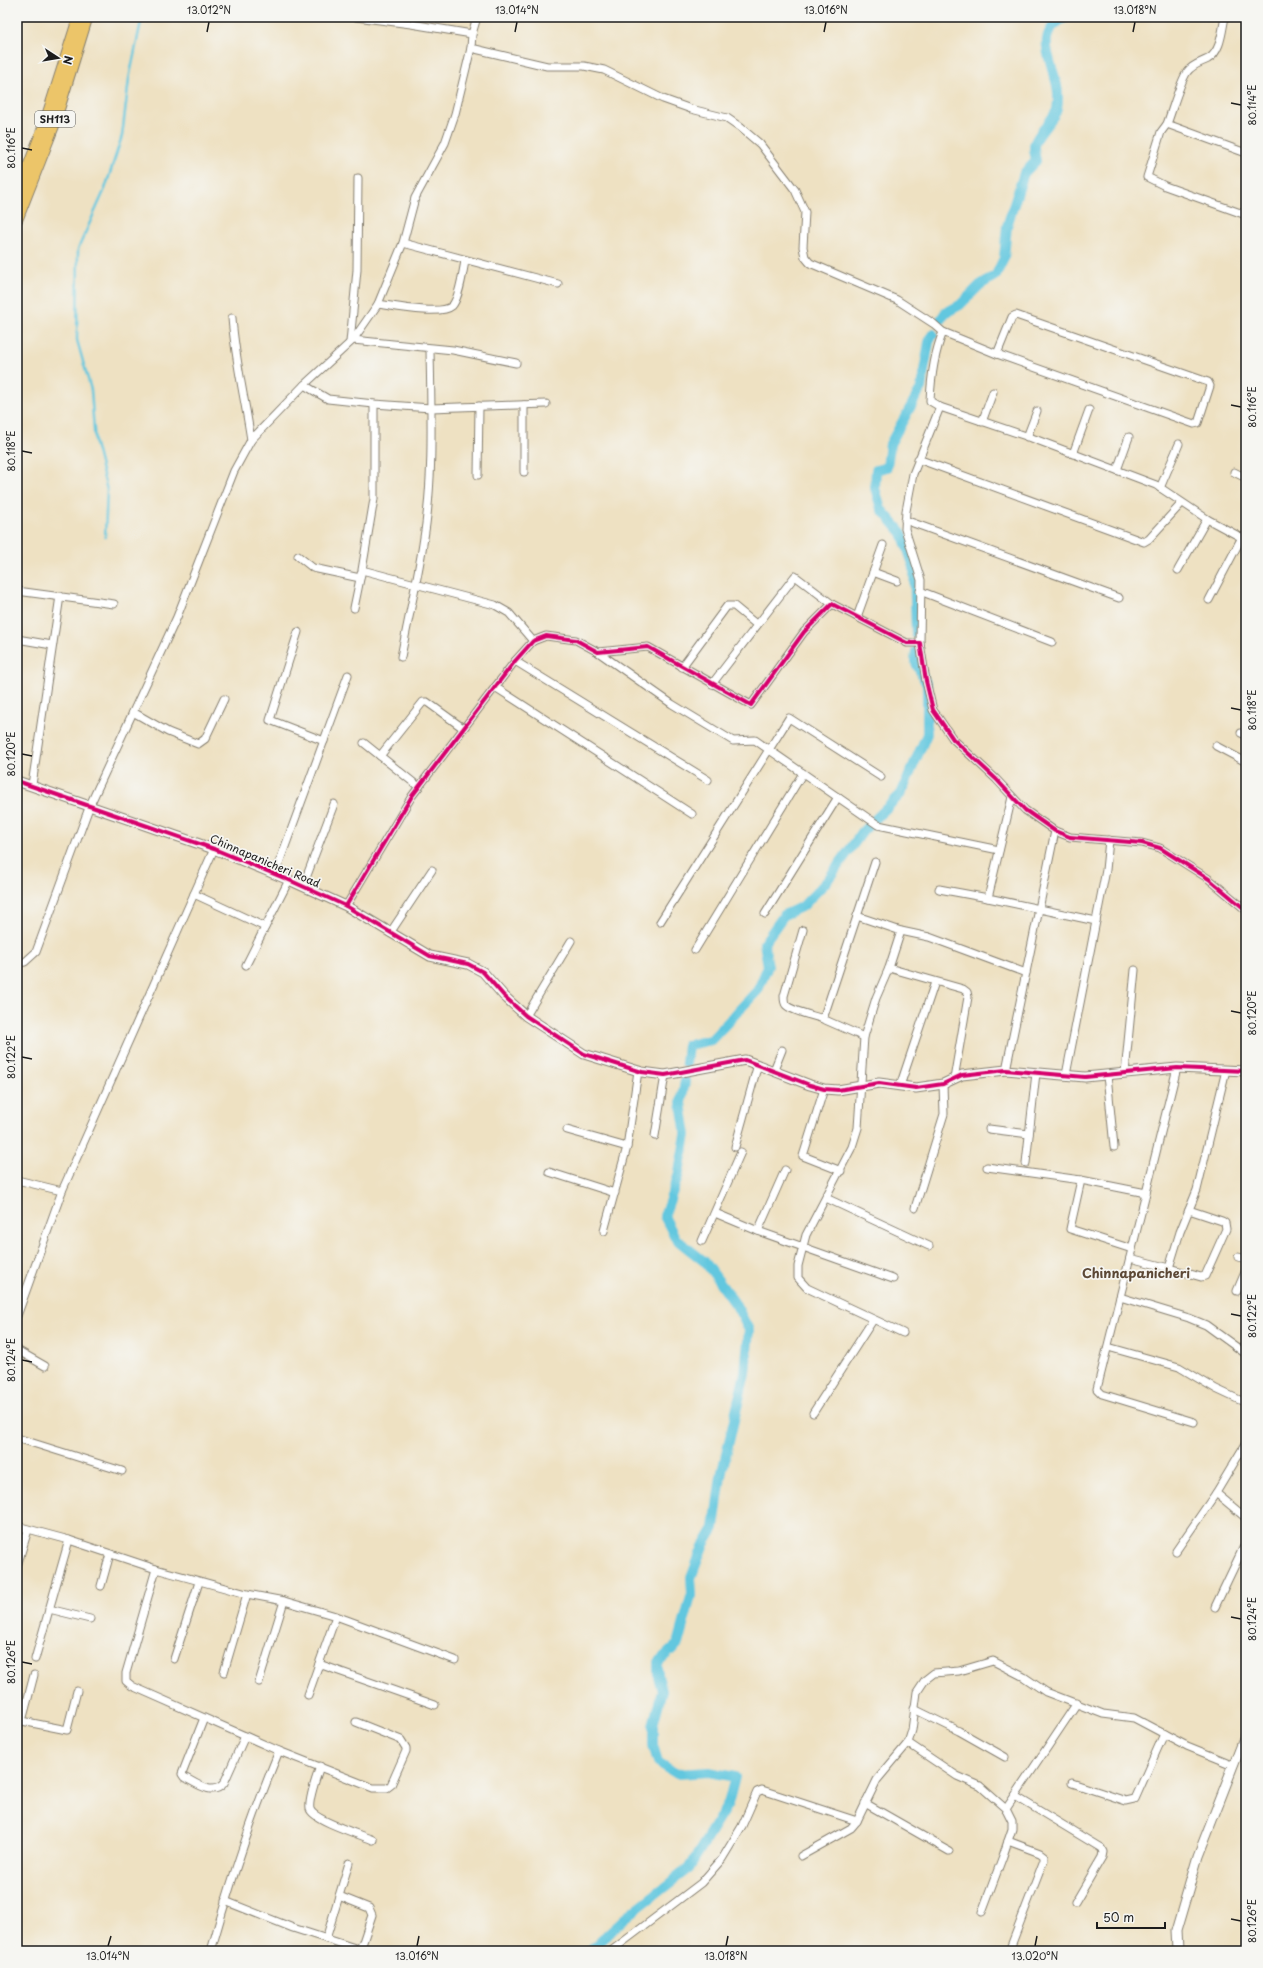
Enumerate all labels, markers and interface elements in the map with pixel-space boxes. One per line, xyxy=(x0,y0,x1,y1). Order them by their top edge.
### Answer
text: 13.012°N xyxy=(187,2,231,17)
text: 13.014°N xyxy=(495,2,539,17)
text: 13.016°N xyxy=(804,2,848,17)
text: 13.018°N xyxy=(1113,2,1157,17)
north arrow xyxy=(38,38,78,78)
text: N xyxy=(59,54,77,66)
text: 80.114°E xyxy=(1244,84,1259,126)
road number: SH113 xyxy=(35,111,75,127)
text: 80.116°E xyxy=(3,127,18,169)
text: 80.116°E xyxy=(1244,386,1259,428)
text: 80.118°E xyxy=(3,431,18,471)
text: 80.118°E xyxy=(1244,690,1259,730)
text: 80.120°E xyxy=(3,732,18,777)
street label: Chinnapanicheri Road xyxy=(207,830,323,892)
text: 80.120°E xyxy=(1244,991,1259,1036)
text: 80.122°E xyxy=(3,1035,18,1079)
district label: Chinnapanicheri xyxy=(1082,1263,1190,1282)
text: 80.122°E xyxy=(1244,1294,1259,1338)
text: 80.124°E xyxy=(3,1338,18,1382)
text: 80.124°E xyxy=(1244,1597,1259,1641)
text: 80.126°E xyxy=(3,1640,18,1684)
text: 80.126°E xyxy=(1244,1899,1259,1943)
scale bar xyxy=(1097,1904,1165,1930)
text: 50 m xyxy=(1103,1908,1134,1926)
text: 13.014°N xyxy=(86,1948,130,1963)
text: 13.016°N xyxy=(395,1948,439,1963)
text: 13.018°N xyxy=(704,1948,748,1963)
text: 13.020°N xyxy=(1012,1948,1059,1963)

